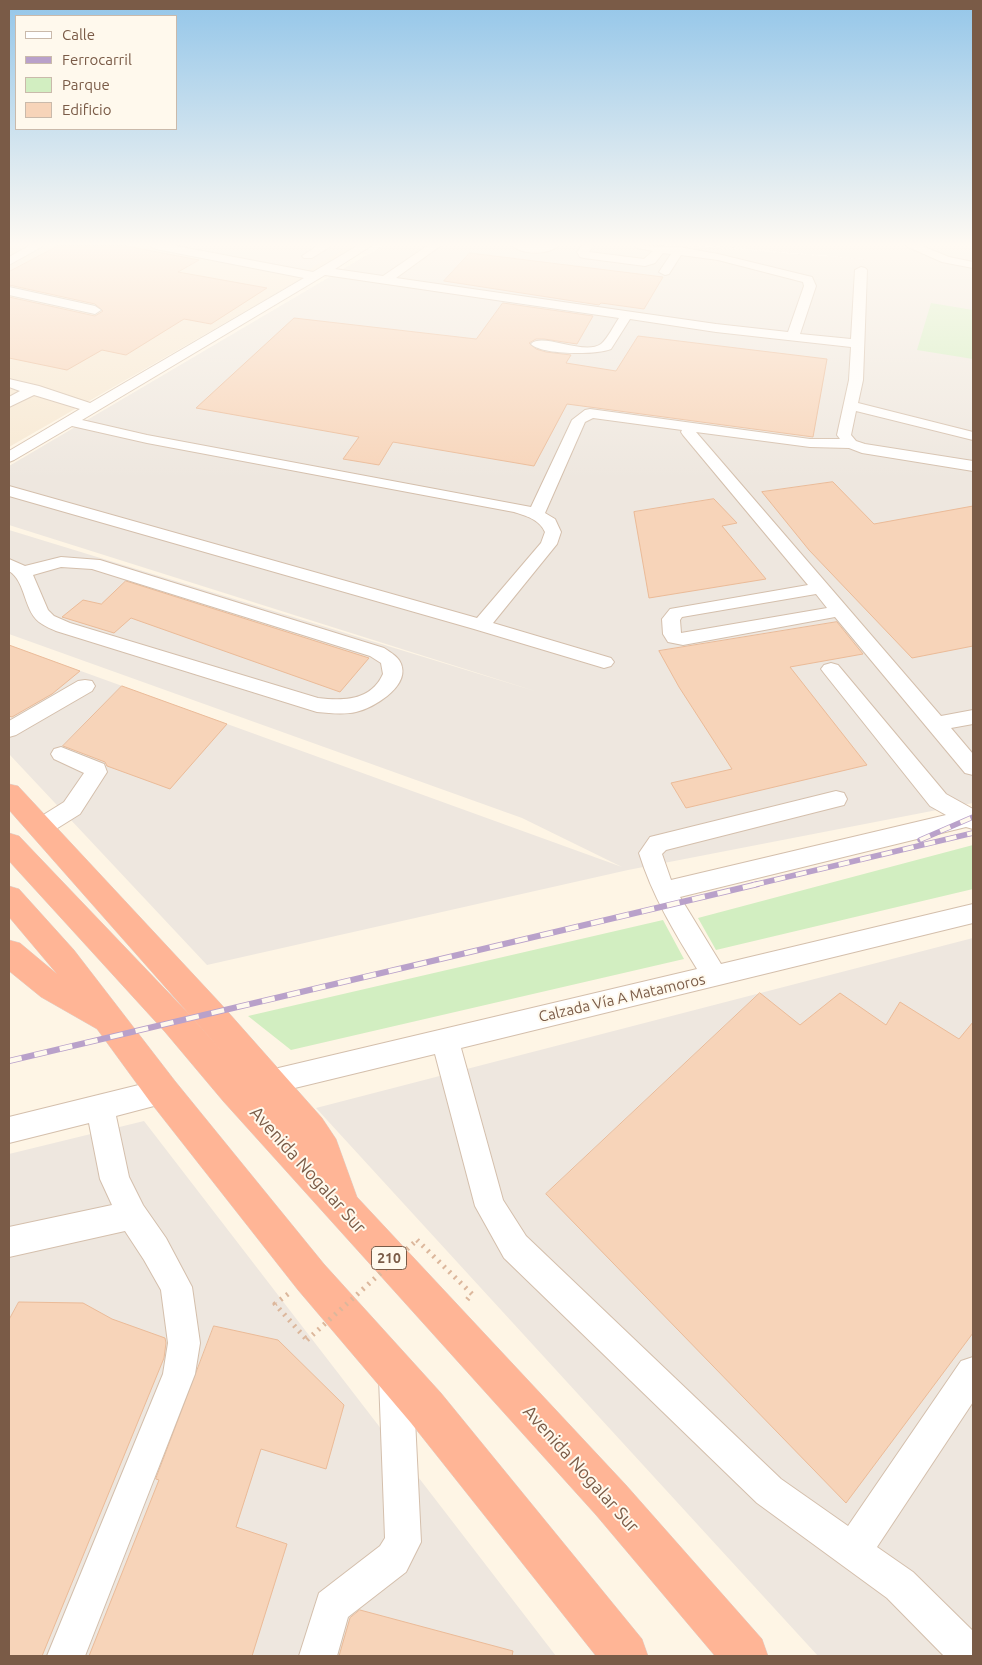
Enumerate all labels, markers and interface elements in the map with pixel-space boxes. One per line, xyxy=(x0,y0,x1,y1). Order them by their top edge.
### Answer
legend xyxy=(15,15,178,130)
text: Calle xyxy=(62,26,95,43)
text: Ferrocarril xyxy=(62,51,132,68)
text: Parque xyxy=(62,76,110,93)
text: Edificio xyxy=(62,101,111,118)
street label: Calzada Vía A Matamoros xyxy=(537,970,707,1026)
street label: Avenida Nogalar Sur xyxy=(245,1102,371,1238)
road number: 210 xyxy=(372,1246,406,1270)
street label: Avenida Nogalar Sur xyxy=(518,1401,644,1537)

